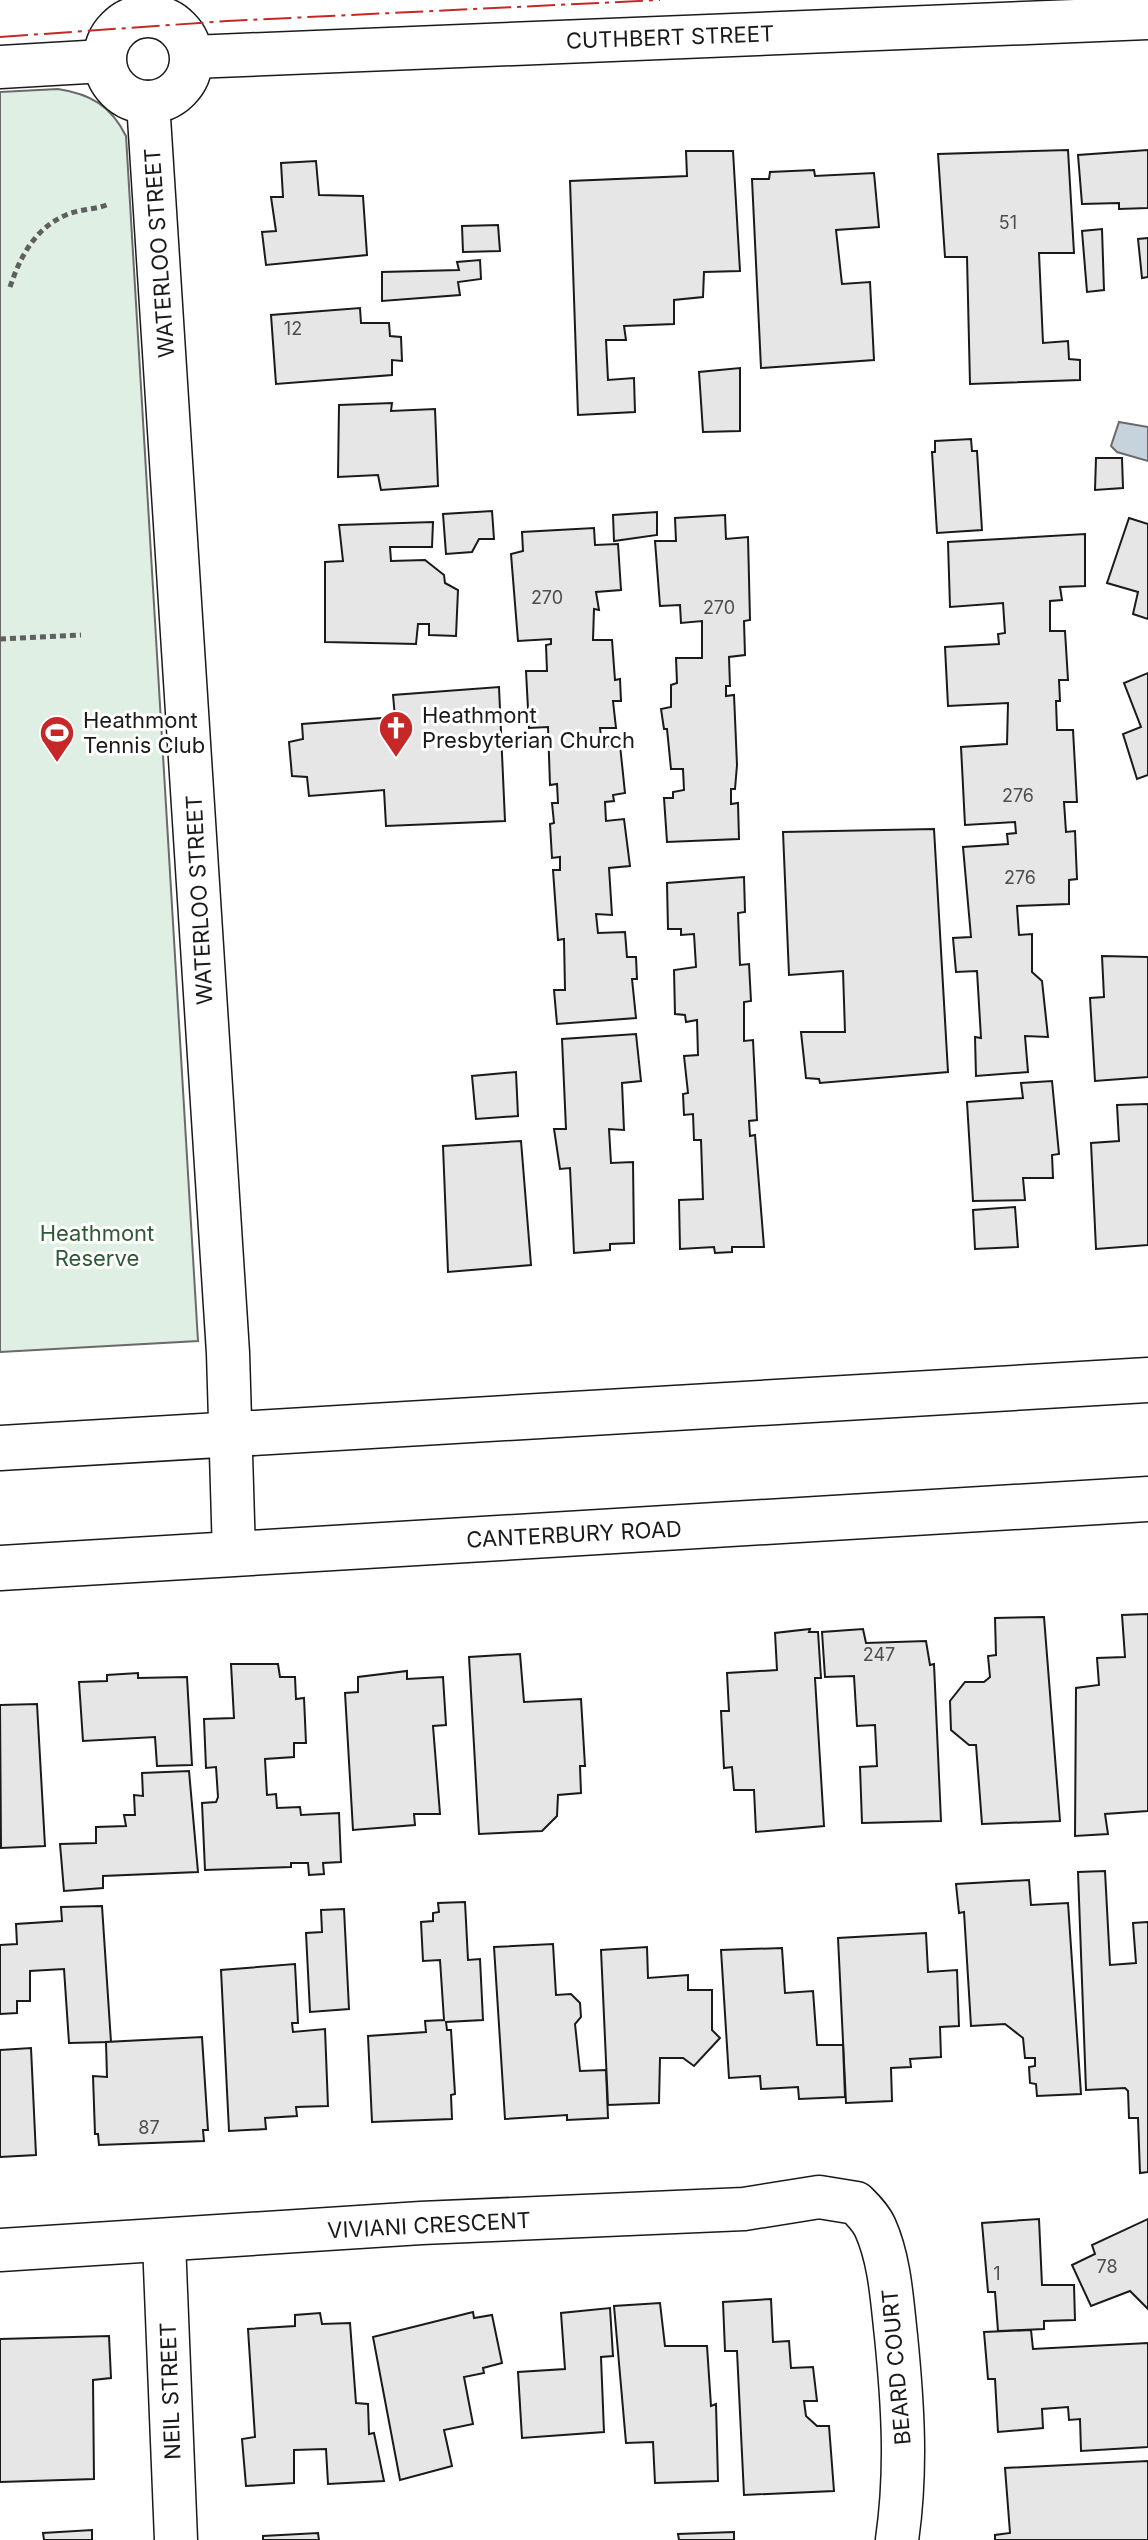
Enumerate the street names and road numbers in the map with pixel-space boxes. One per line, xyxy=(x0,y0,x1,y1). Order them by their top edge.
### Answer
street label: CUTHBERT STREET xyxy=(565,20,775,54)
street label: WATERLOO STREET xyxy=(139,147,179,359)
street label: WATERLOO STREET xyxy=(181,794,217,1006)
street label: CANTERBURY ROAD xyxy=(466,1515,682,1553)
street label: VIVIANI CRESCENT xyxy=(327,2207,531,2243)
street label: BEARD COURT xyxy=(876,2288,916,2446)
street label: NEIL STREET xyxy=(155,2322,185,2460)

